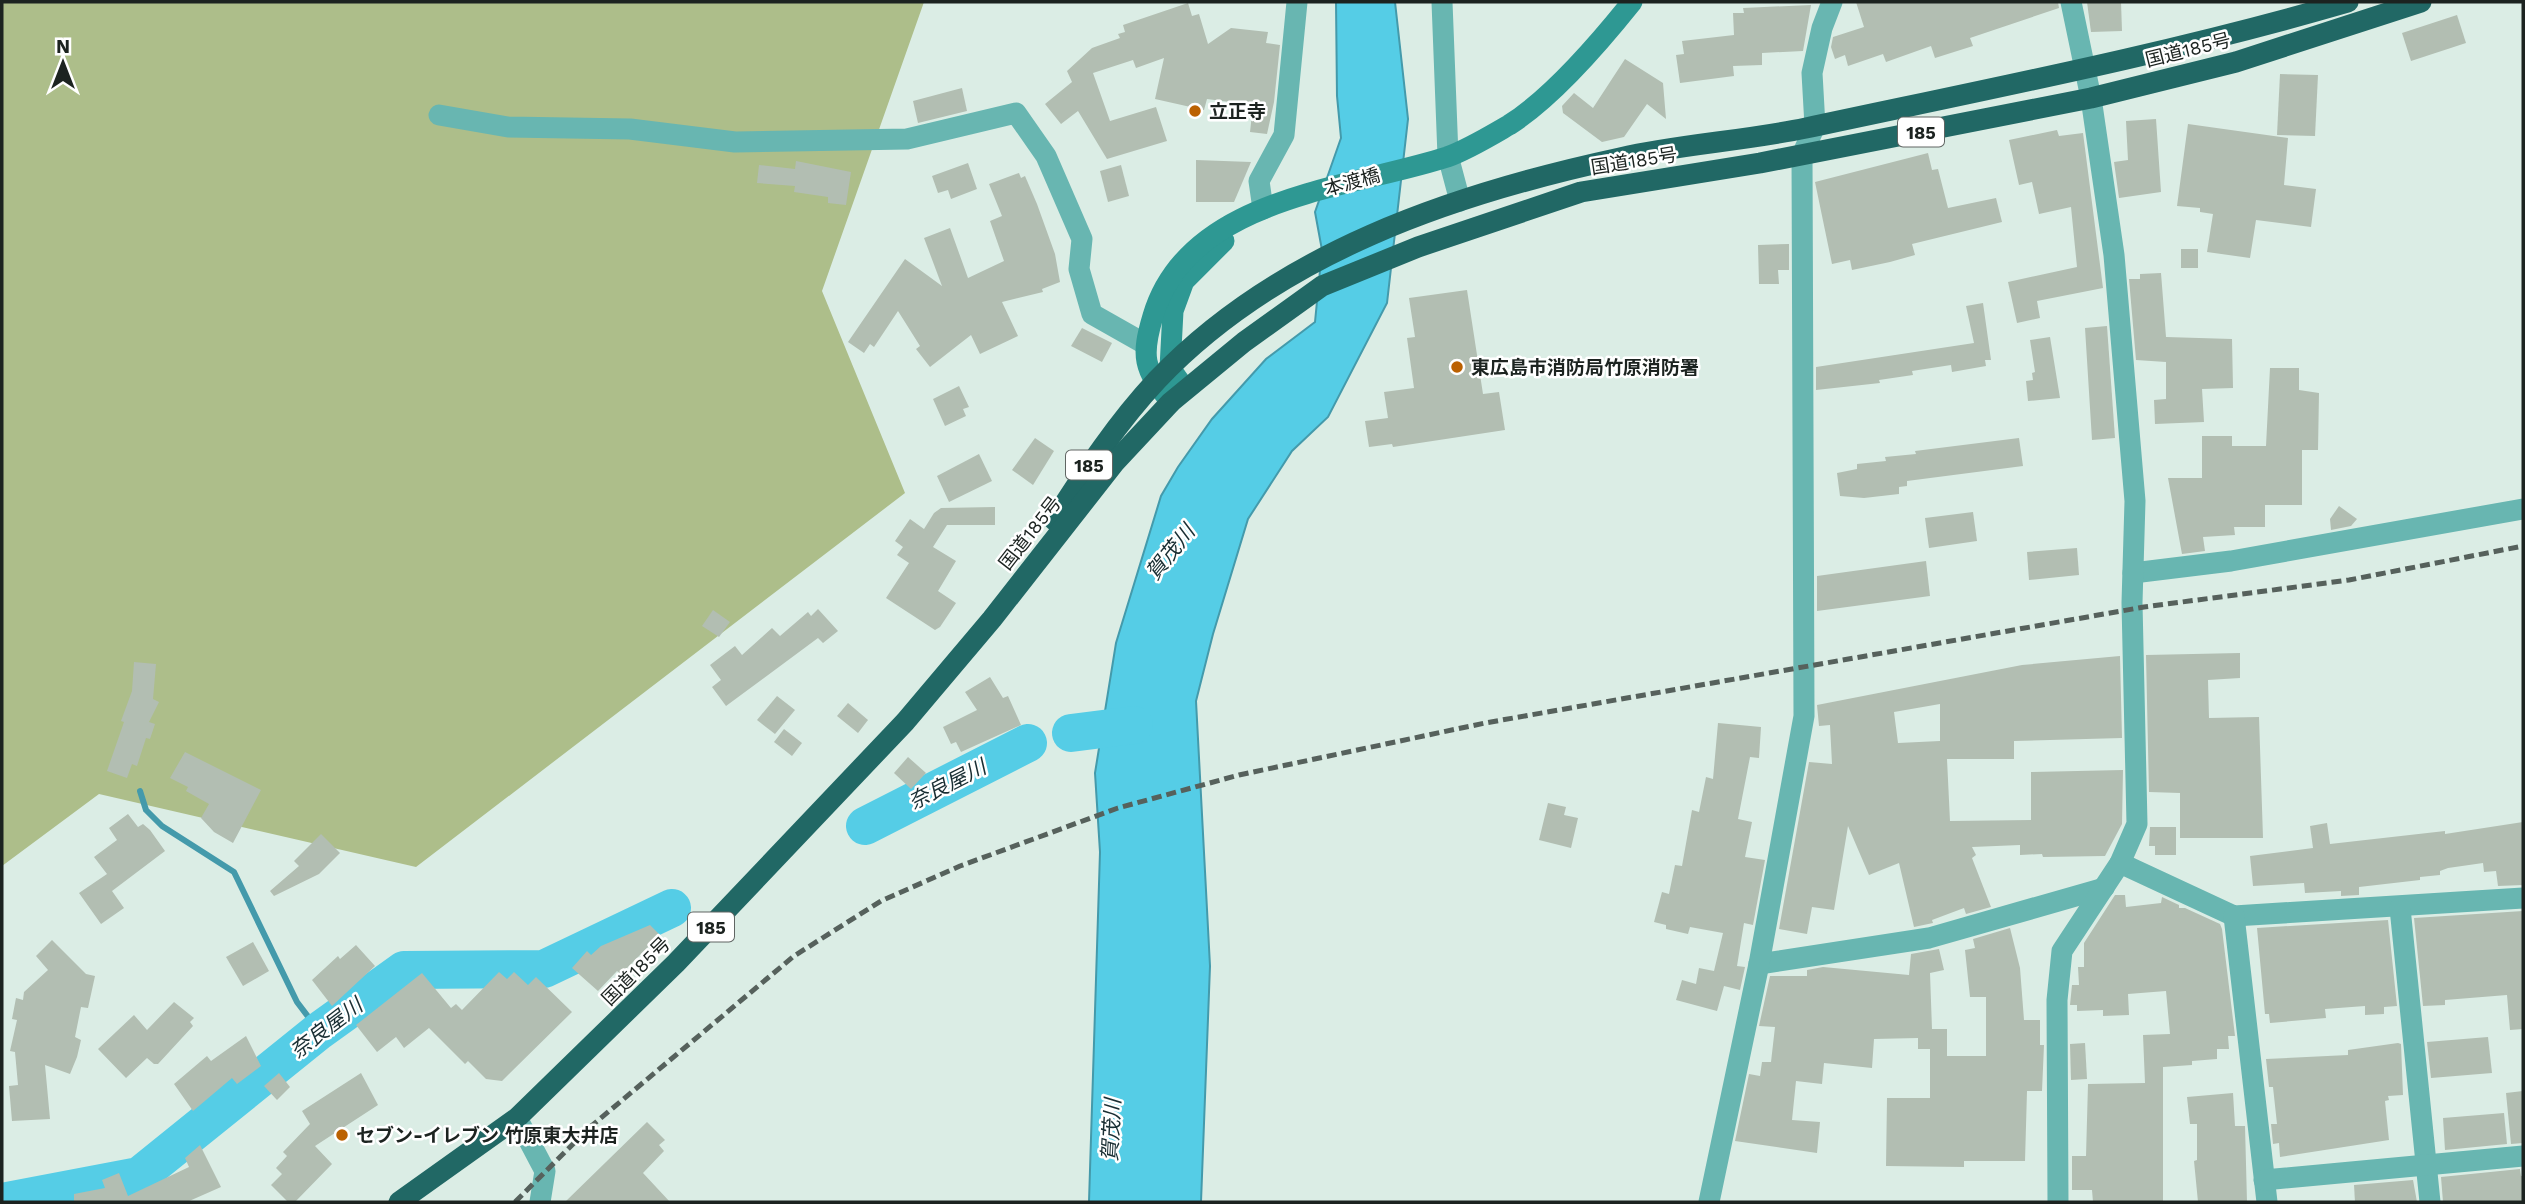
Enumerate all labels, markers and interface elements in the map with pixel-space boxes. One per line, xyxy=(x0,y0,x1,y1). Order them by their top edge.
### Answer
north arrow xyxy=(28,28,98,98)
street label: 国道185号 xyxy=(2143,28,2233,72)
text: N xyxy=(56,35,70,58)
place label: 立正寺 xyxy=(1209,100,1266,123)
marker: 立正寺 xyxy=(1187,103,1203,119)
road number: 185 xyxy=(1898,118,1944,146)
street label: 国道185号 xyxy=(1589,143,1679,179)
street label: 本渡橋 xyxy=(1321,163,1383,201)
place label: 東広島市消防局竹原消防署 xyxy=(1471,356,1699,379)
marker: 東広島市消防局竹原消防署 xyxy=(1449,359,1465,375)
road number: 185 xyxy=(1066,450,1112,480)
street label: 国道185号 xyxy=(994,492,1066,574)
water label: 賀茂川 xyxy=(1140,518,1201,584)
water label: 奈良屋川 xyxy=(904,753,992,814)
road number: 185 xyxy=(688,912,734,942)
street label: 国道185号 xyxy=(597,932,675,1010)
water label: 奈良屋川 xyxy=(285,992,369,1063)
water label: 賀茂川 xyxy=(1097,1096,1125,1162)
place label: セブン-イレブン 竹原東大井店 xyxy=(356,1124,618,1147)
marker: セブン-イレブン 竹原東大井店 xyxy=(334,1127,350,1143)

